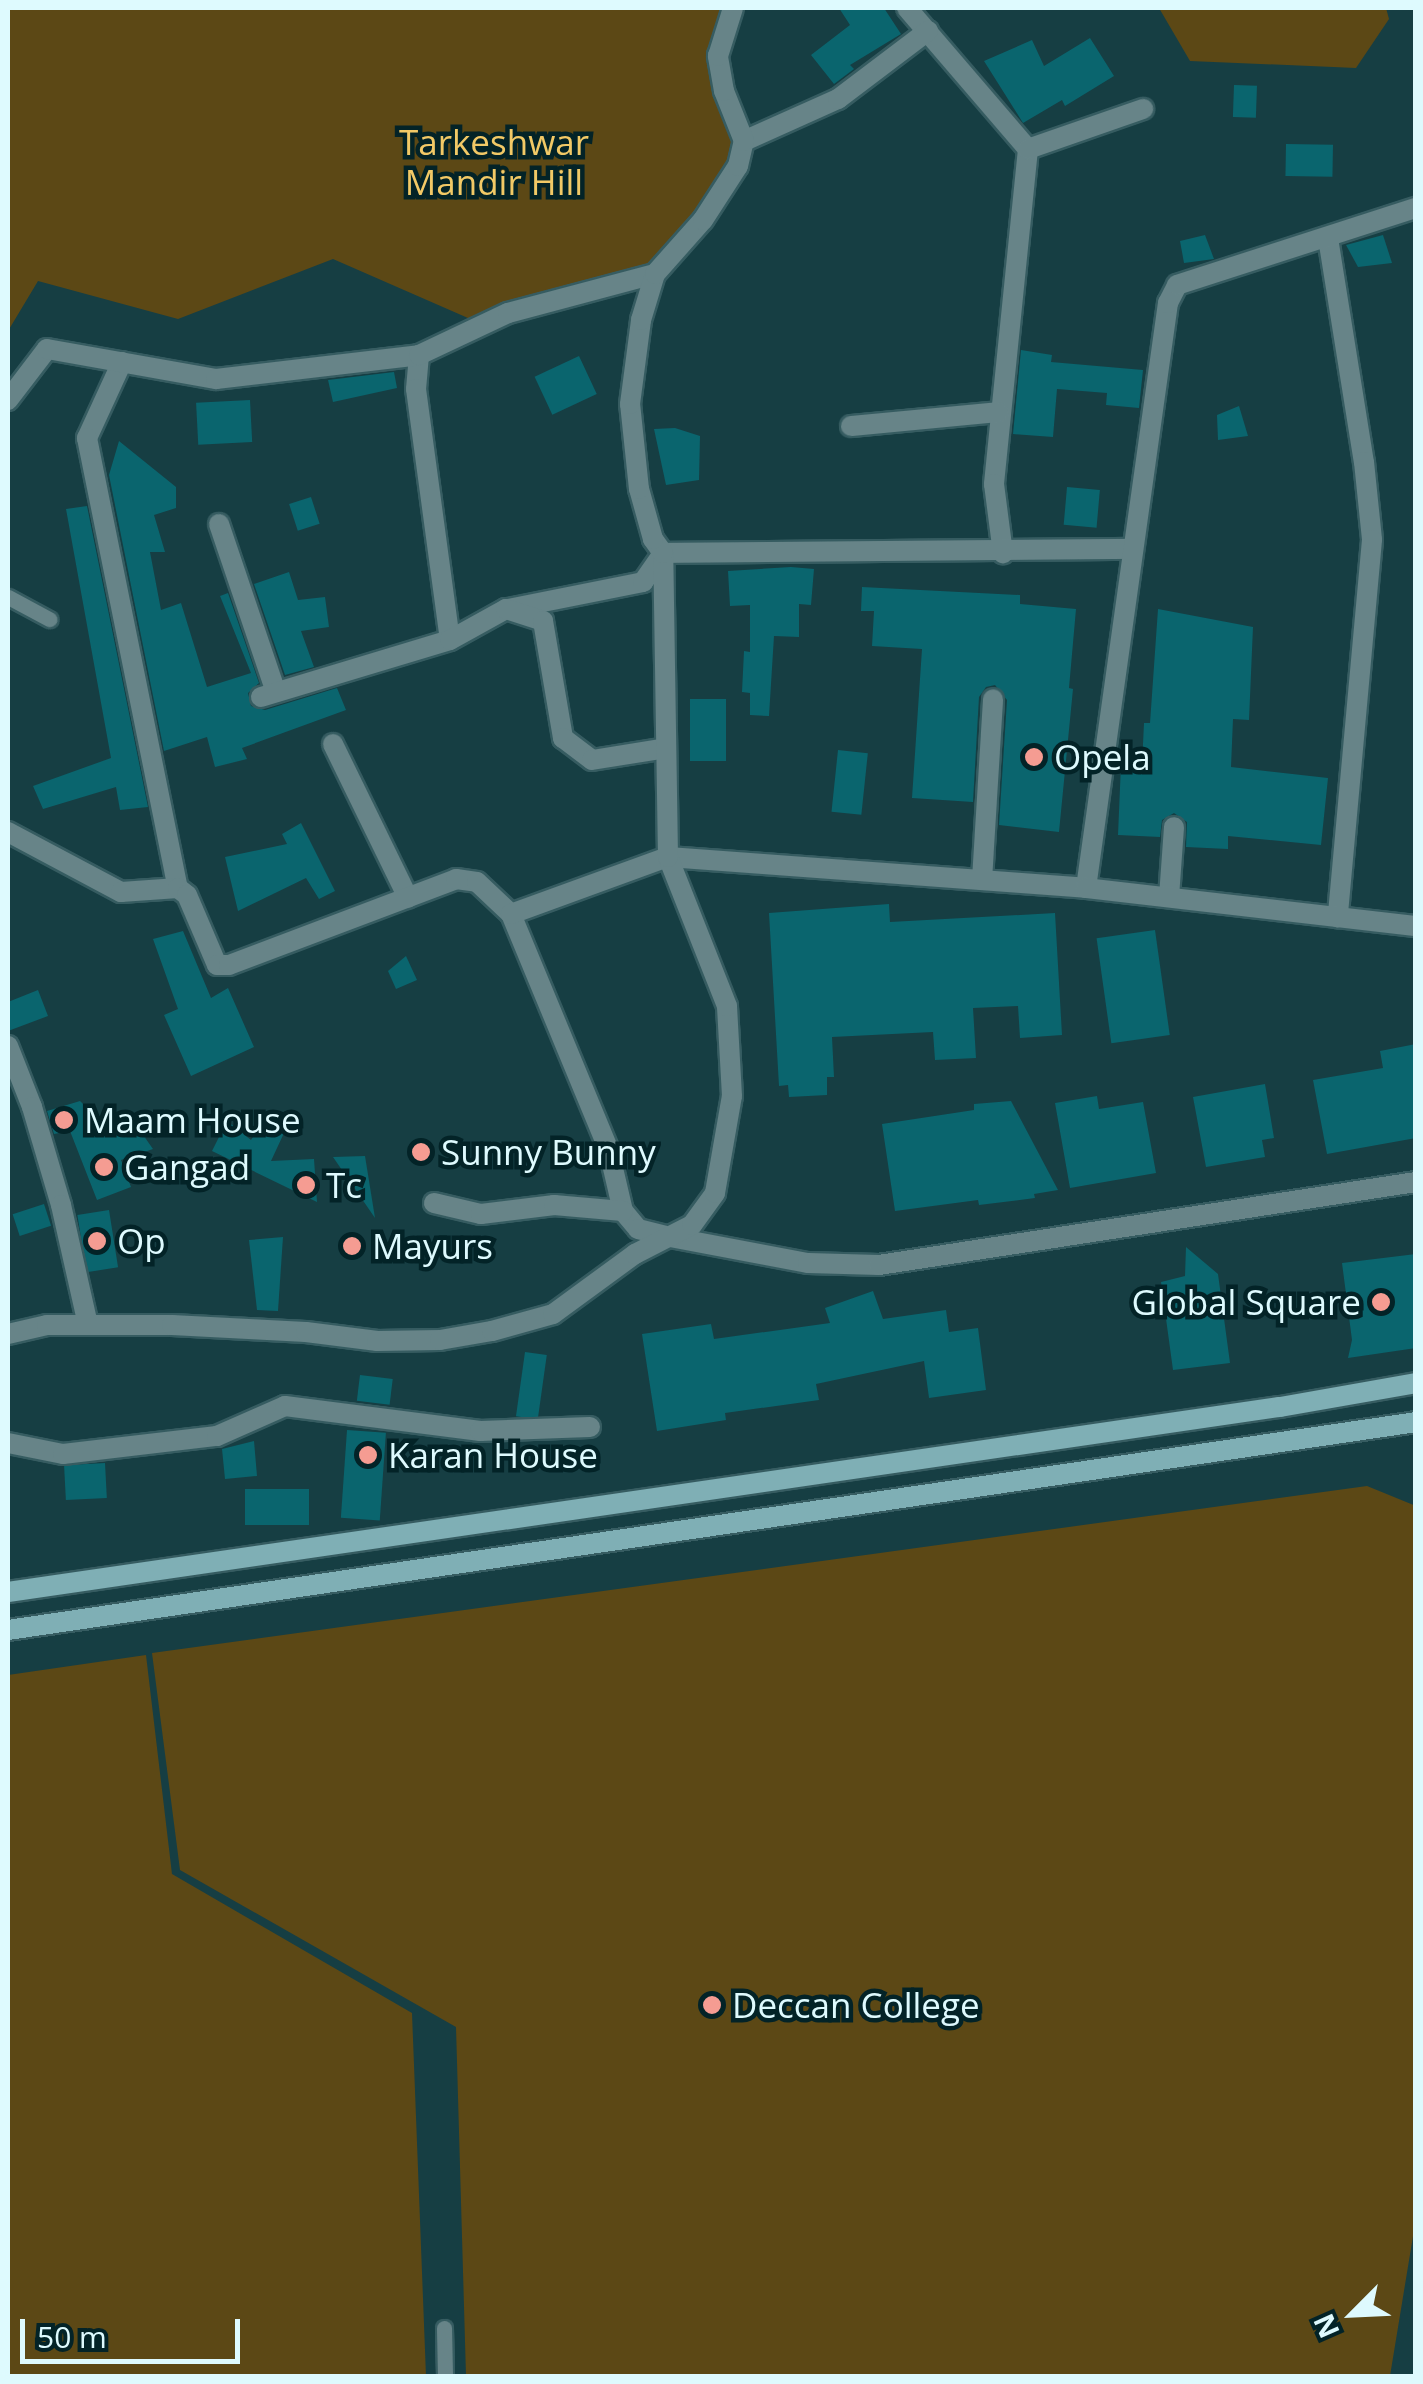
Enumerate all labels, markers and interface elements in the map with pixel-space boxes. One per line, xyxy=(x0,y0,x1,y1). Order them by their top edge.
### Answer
park label: Tarkeshwar Mandir Hill xyxy=(399,121,589,203)
place label: Opela xyxy=(1054,736,1151,778)
marker: Opela xyxy=(1023,746,1045,768)
place label: Maam House xyxy=(84,1099,301,1141)
marker: Maam House xyxy=(53,1109,75,1131)
place label: Sunny Bunny xyxy=(441,1131,656,1173)
marker: Sunny Bunny xyxy=(410,1141,432,1163)
place label: Gangad xyxy=(124,1146,250,1188)
marker: Gangad xyxy=(93,1156,115,1178)
place label: Tc xyxy=(326,1164,362,1206)
marker: Tc xyxy=(295,1174,317,1196)
place label: Op xyxy=(117,1220,166,1262)
place label: Mayurs xyxy=(372,1225,493,1267)
marker: Op xyxy=(86,1230,108,1252)
marker: Mayurs xyxy=(341,1235,363,1257)
place label: Global Square xyxy=(1131,1281,1361,1323)
marker: Global Square xyxy=(1370,1291,1392,1313)
place label: Karan House xyxy=(388,1434,598,1476)
marker: Karan House xyxy=(357,1444,379,1466)
place label: Deccan College xyxy=(732,1984,980,2026)
marker: Deccan College xyxy=(701,1994,723,2016)
north arrow xyxy=(1303,2264,1403,2364)
scale bar xyxy=(25,2299,245,2361)
text: N xyxy=(1304,2308,1348,2344)
text: 50 m xyxy=(37,2316,107,2357)

